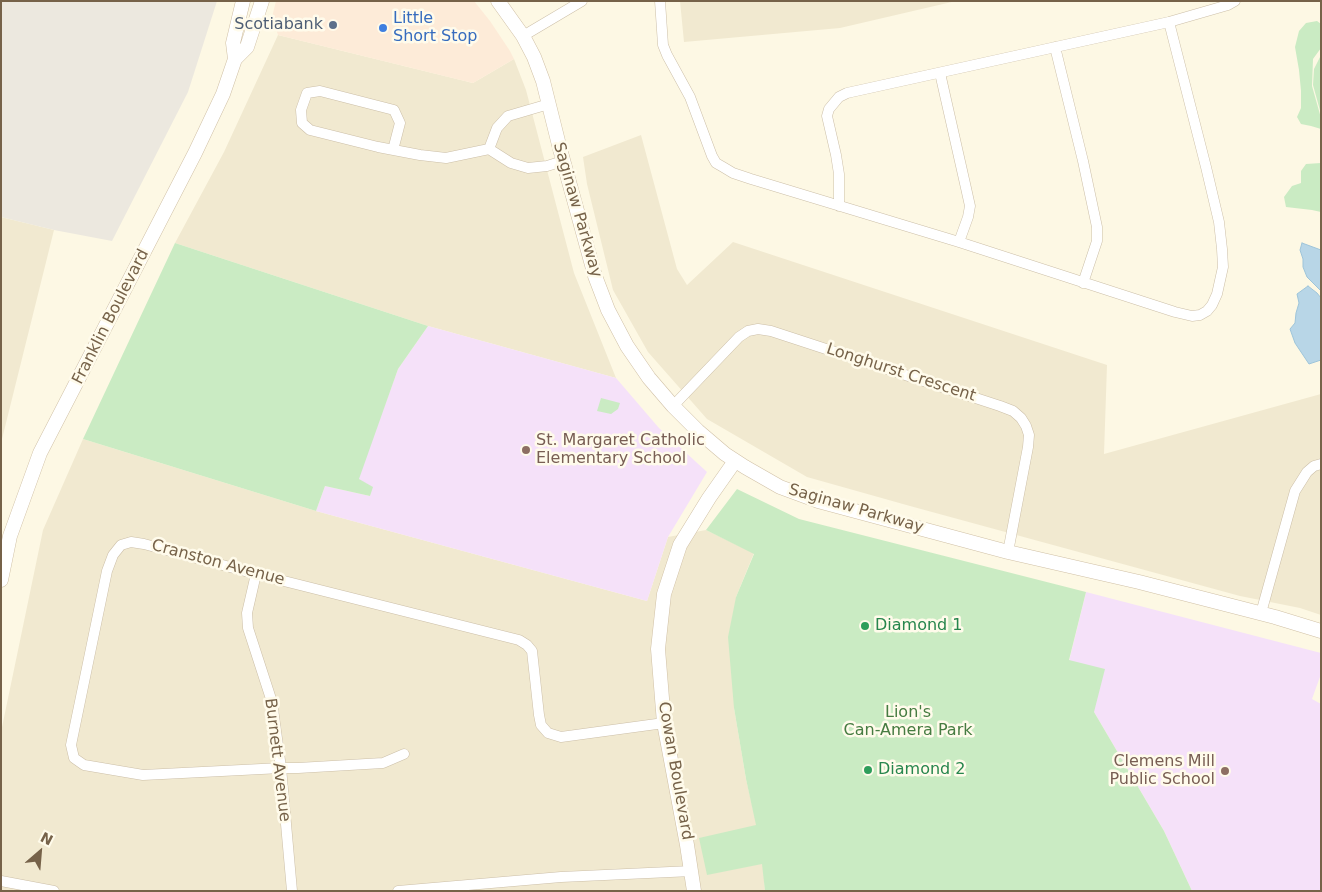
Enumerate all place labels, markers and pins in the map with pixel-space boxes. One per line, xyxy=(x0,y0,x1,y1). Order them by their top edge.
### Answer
place label: Little Short Stop xyxy=(393,9,477,47)
place label: Scotiabank xyxy=(234,15,323,35)
marker: Scotiabank xyxy=(327,19,339,31)
marker: Little Short Stop xyxy=(377,22,389,34)
place label: St. Margaret Catholic Elementary School xyxy=(536,431,705,469)
marker: St. Margaret Catholic Elementary School xyxy=(520,444,532,456)
place label: Diamond 1 xyxy=(875,616,963,636)
marker: Diamond 1 xyxy=(859,620,871,632)
place label: Clemens Mill Public School xyxy=(1109,752,1215,790)
place label: Diamond 2 xyxy=(878,760,966,780)
marker: Diamond 2 xyxy=(862,764,874,776)
marker: Clemens Mill Public School xyxy=(1219,765,1231,777)

